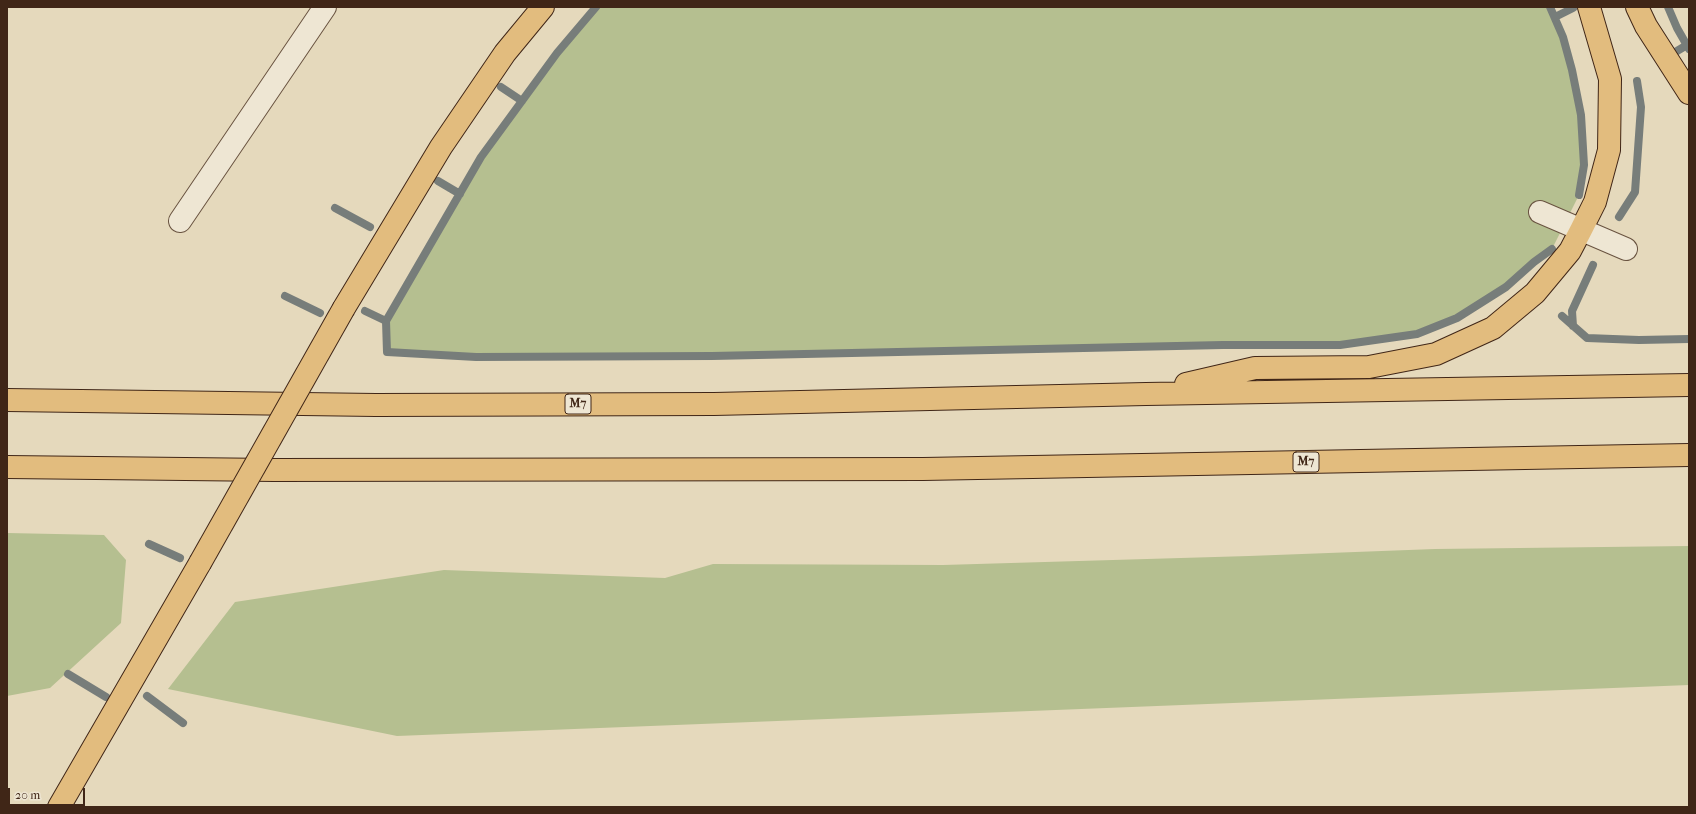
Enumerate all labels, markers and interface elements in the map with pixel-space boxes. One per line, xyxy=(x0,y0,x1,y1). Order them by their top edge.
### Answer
road number: M7 xyxy=(565,394,591,414)
road number: M7 xyxy=(1293,452,1319,472)
scale bar xyxy=(10,780,87,806)
text: 20 m xyxy=(15,788,40,802)

